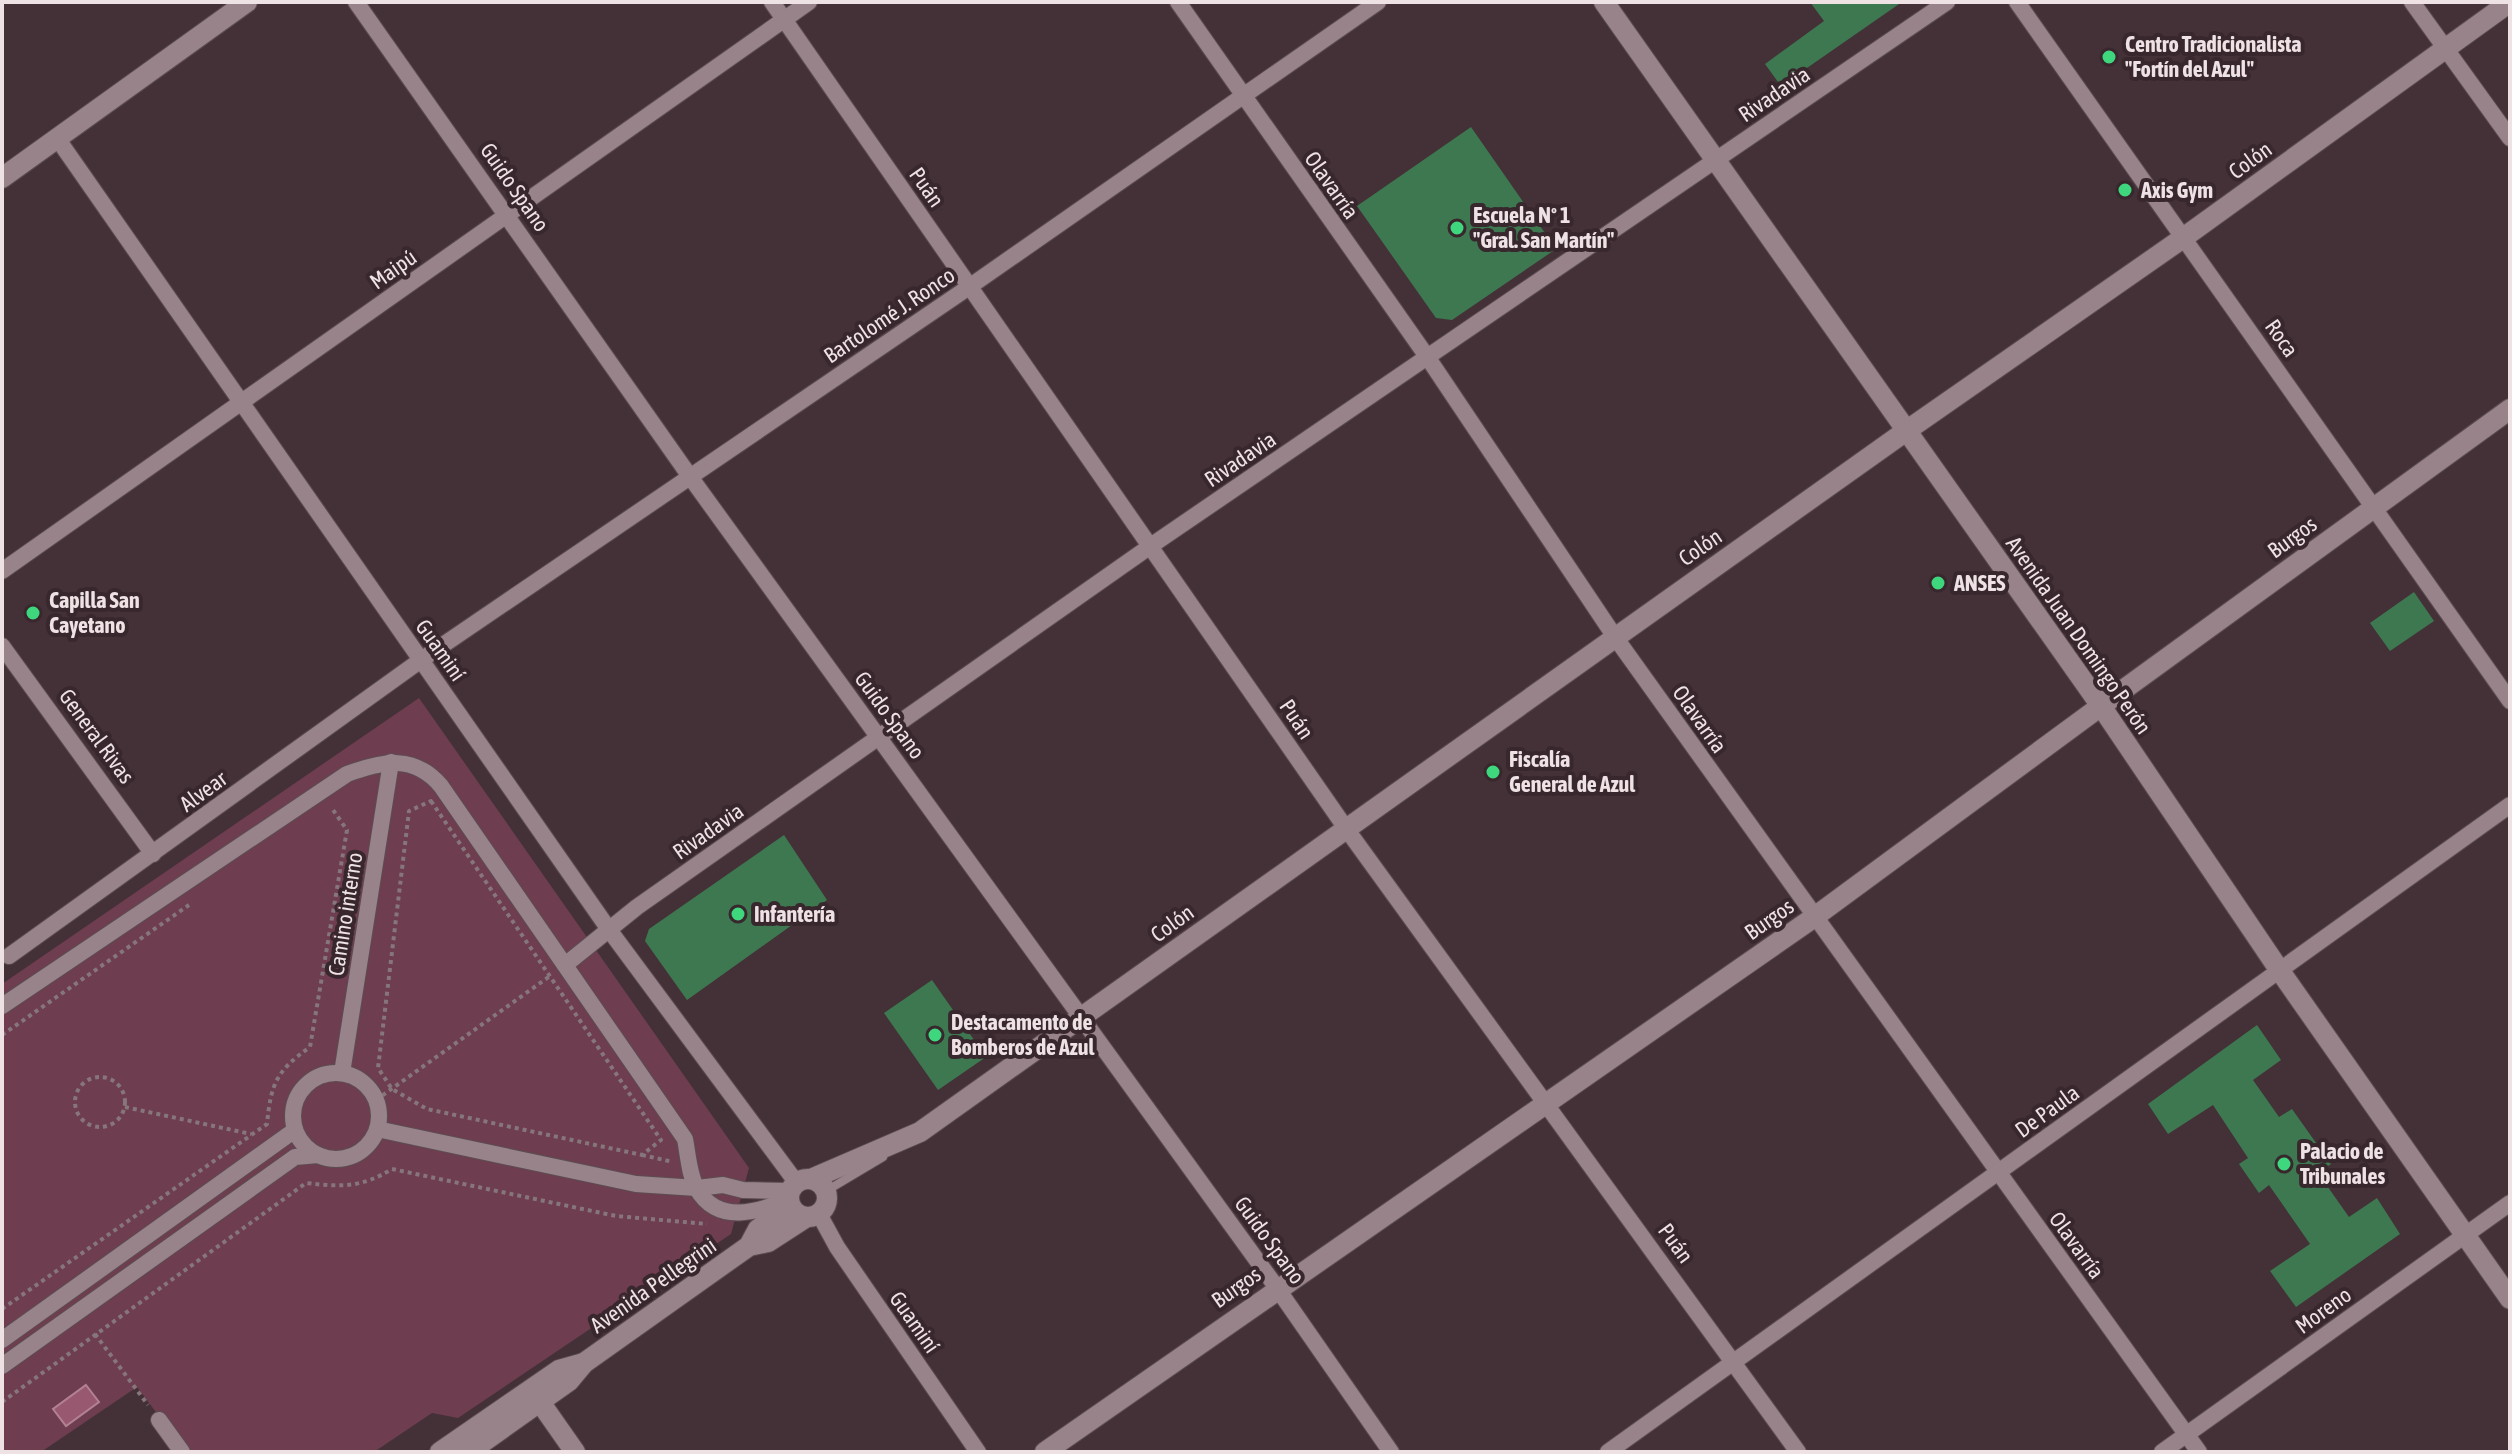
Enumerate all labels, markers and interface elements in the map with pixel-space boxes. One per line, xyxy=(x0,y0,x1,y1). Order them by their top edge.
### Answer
place label: Centro Tradicionalista "Fortín del Azul" xyxy=(2125,31,2302,82)
marker: Centro Tradicionalista "Fortín del Azul" xyxy=(2100,48,2118,66)
street label: Rivadavia xyxy=(1734,61,1814,127)
street label: Colón xyxy=(2223,136,2277,184)
street label: Guido Spano xyxy=(475,138,555,236)
street label: Olavarría xyxy=(1299,146,1365,224)
street label: Puán xyxy=(904,162,950,212)
place label: Axis Gym xyxy=(2140,177,2213,203)
marker: Axis Gym xyxy=(2116,181,2134,199)
place label: Escuela Nº 1 "Gral. San Martín" xyxy=(1473,202,1614,253)
marker: Escuela Nº 1 "Gral. San Martín" xyxy=(1448,219,1466,237)
street label: Maipú xyxy=(365,244,421,294)
street label: Bartolomé J. Ronco xyxy=(819,262,959,368)
street label: Roca xyxy=(2260,314,2304,362)
street label: Rivadavia xyxy=(1200,426,1280,492)
street label: Burgos xyxy=(2263,510,2322,563)
street label: Colón xyxy=(1673,523,1727,571)
street label: Avenida Juan Domingo Perón xyxy=(2001,531,2157,739)
place label: ANSES xyxy=(1953,570,2006,596)
marker: ANSES xyxy=(1929,574,1947,592)
place label: Capilla San Cayetano xyxy=(49,587,140,638)
marker: Capilla San Cayetano xyxy=(24,604,42,622)
street label: Guaminí xyxy=(411,614,471,686)
street label: Guido Spano xyxy=(849,666,931,764)
street label: Olavarría xyxy=(1667,680,1733,758)
street label: General Rivas xyxy=(54,684,140,788)
street label: Puán xyxy=(1274,694,1320,744)
place label: Fiscalía General de Azul xyxy=(1509,746,1636,797)
marker: Fiscalía General de Azul xyxy=(1484,763,1502,781)
street label: Alvear xyxy=(174,765,232,817)
street label: Rivadavia xyxy=(668,797,748,865)
street label: Camino interno xyxy=(322,851,368,977)
street label: Burgos xyxy=(1739,893,1799,945)
street label: Colón xyxy=(1145,899,1199,947)
place label: Infantería xyxy=(754,901,835,927)
marker: Infantería xyxy=(729,905,747,923)
place label: Destacamento de Bomberos de Azul xyxy=(951,1009,1095,1060)
marker: Destacamento de Bomberos de Azul xyxy=(926,1026,944,1044)
street label: De Paula xyxy=(2010,1079,2084,1143)
place label: Palacio de Tribunales xyxy=(2300,1138,2385,1189)
marker: Palacio de Tribunales xyxy=(2275,1155,2293,1173)
street label: Guido Spano xyxy=(1229,1191,1311,1289)
street label: Olavarría xyxy=(2044,1207,2110,1283)
street label: Puán xyxy=(1653,1218,1699,1268)
street label: Avenida Pellegrini xyxy=(585,1232,721,1338)
street label: Burgos xyxy=(1206,1261,1266,1313)
street label: Moreno xyxy=(2290,1281,2356,1339)
street label: Guaminí xyxy=(885,1286,945,1358)

